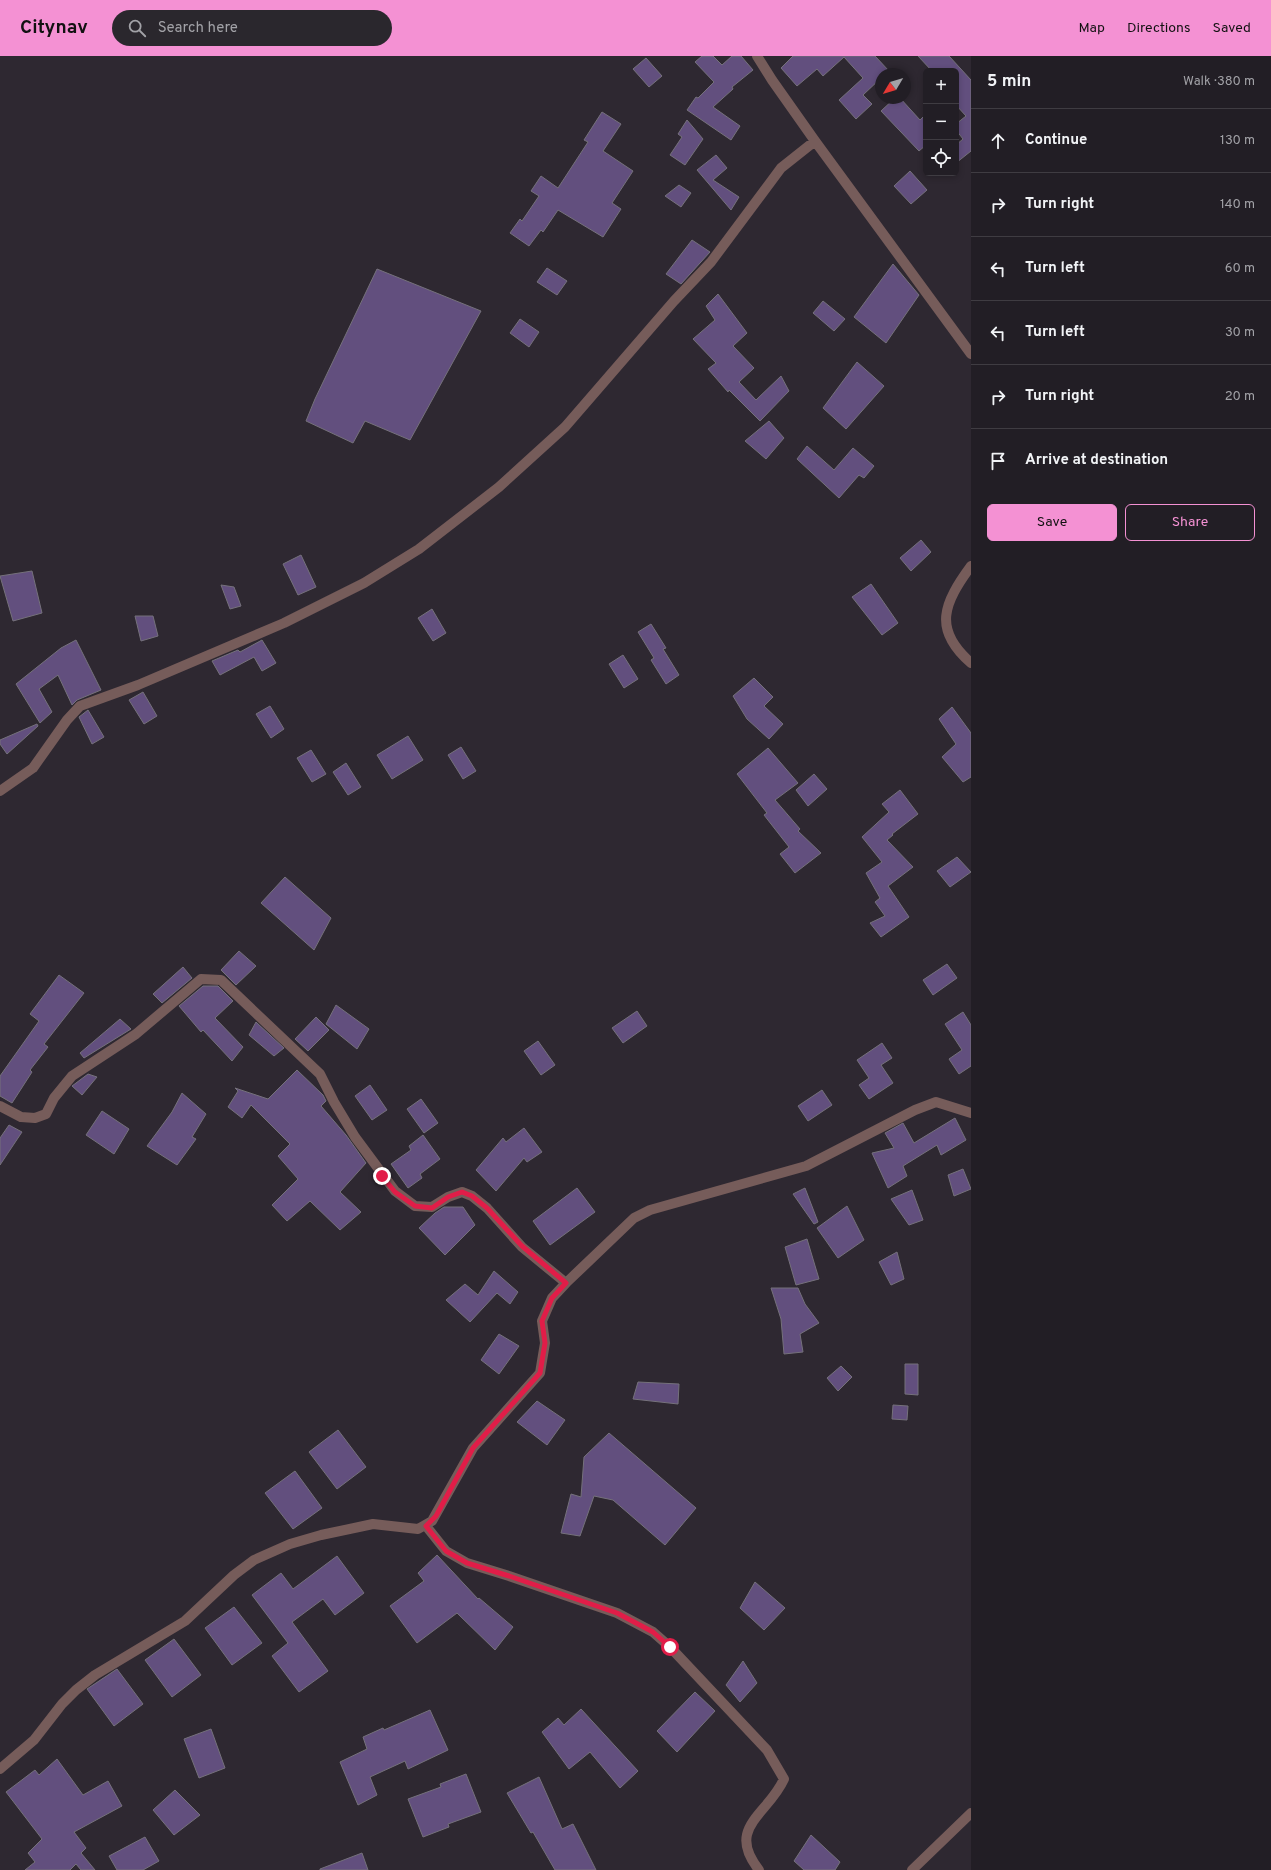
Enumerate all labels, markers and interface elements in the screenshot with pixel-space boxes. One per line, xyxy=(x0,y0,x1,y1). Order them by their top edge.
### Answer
search box xyxy=(112,10,392,46)
text: Citynav xyxy=(20,16,88,40)
icon: search xyxy=(126,17,148,39)
text: Search here xyxy=(158,19,238,38)
text: Map xyxy=(1079,20,1105,37)
text: Directions xyxy=(1127,20,1191,37)
text: Saved xyxy=(1213,20,1251,37)
north arrow xyxy=(875,68,911,104)
map controls xyxy=(923,68,959,176)
button: + xyxy=(923,68,959,104)
text: 5 min xyxy=(987,71,1031,93)
text: Walk · 380 m xyxy=(1183,74,1255,90)
button: − xyxy=(923,104,959,140)
icon: ahead xyxy=(987,130,1009,152)
text: Continue xyxy=(1025,131,1087,150)
text: 130 m xyxy=(1220,133,1255,149)
button: locate xyxy=(923,140,959,176)
icon: right xyxy=(987,194,1009,216)
text: Turn right xyxy=(1025,195,1094,214)
text: 140 m xyxy=(1220,197,1255,213)
icon: left xyxy=(987,258,1009,280)
text: Turn left xyxy=(1025,259,1085,278)
text: 60 m xyxy=(1225,261,1255,277)
icon: left xyxy=(987,322,1009,344)
text: Turn left xyxy=(1025,323,1085,342)
text: 30 m xyxy=(1225,325,1255,341)
icon: right xyxy=(987,386,1009,408)
text: Turn right xyxy=(1025,387,1094,406)
text: 20 m xyxy=(1225,389,1255,405)
icon: arrive xyxy=(987,450,1009,472)
text: Arrive at destination xyxy=(1025,451,1168,470)
button: Save xyxy=(987,504,1117,541)
button: Share xyxy=(1125,504,1255,541)
route end xyxy=(373,1167,391,1185)
route start xyxy=(661,1638,679,1656)

